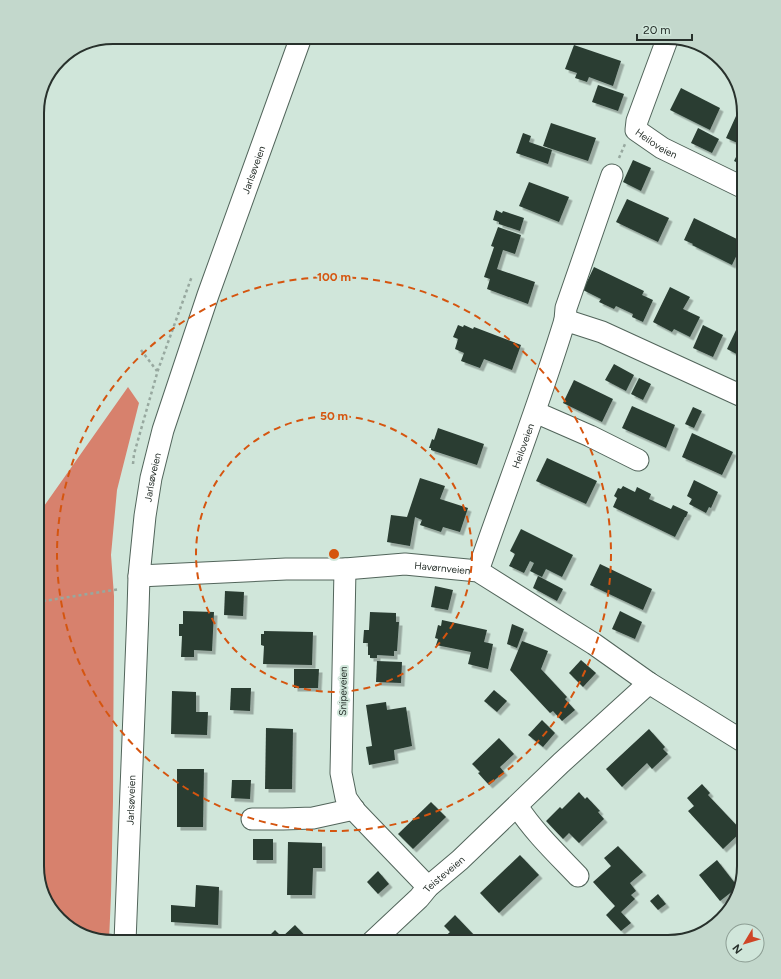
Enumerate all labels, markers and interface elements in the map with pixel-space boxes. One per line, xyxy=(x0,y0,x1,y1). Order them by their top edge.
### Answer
scale bar xyxy=(637,16,692,42)
text: 20 m xyxy=(643,23,671,37)
street label: Heiloveien xyxy=(633,125,680,161)
street label: Jarlsøveien xyxy=(239,144,268,196)
text: 100 m xyxy=(317,270,351,284)
text: 50 m xyxy=(320,409,348,423)
street label: Heiloveien xyxy=(509,421,537,470)
street label: Jarlsøveien xyxy=(141,451,164,503)
centre of rings xyxy=(327,547,341,561)
street label: Havørnveien xyxy=(414,558,471,577)
street label: Snipeveien xyxy=(336,666,350,716)
street label: Jarlsøveien xyxy=(123,774,138,825)
street label: Teisteveien xyxy=(420,852,467,895)
north arrow xyxy=(725,923,765,963)
text: N xyxy=(730,941,745,956)

